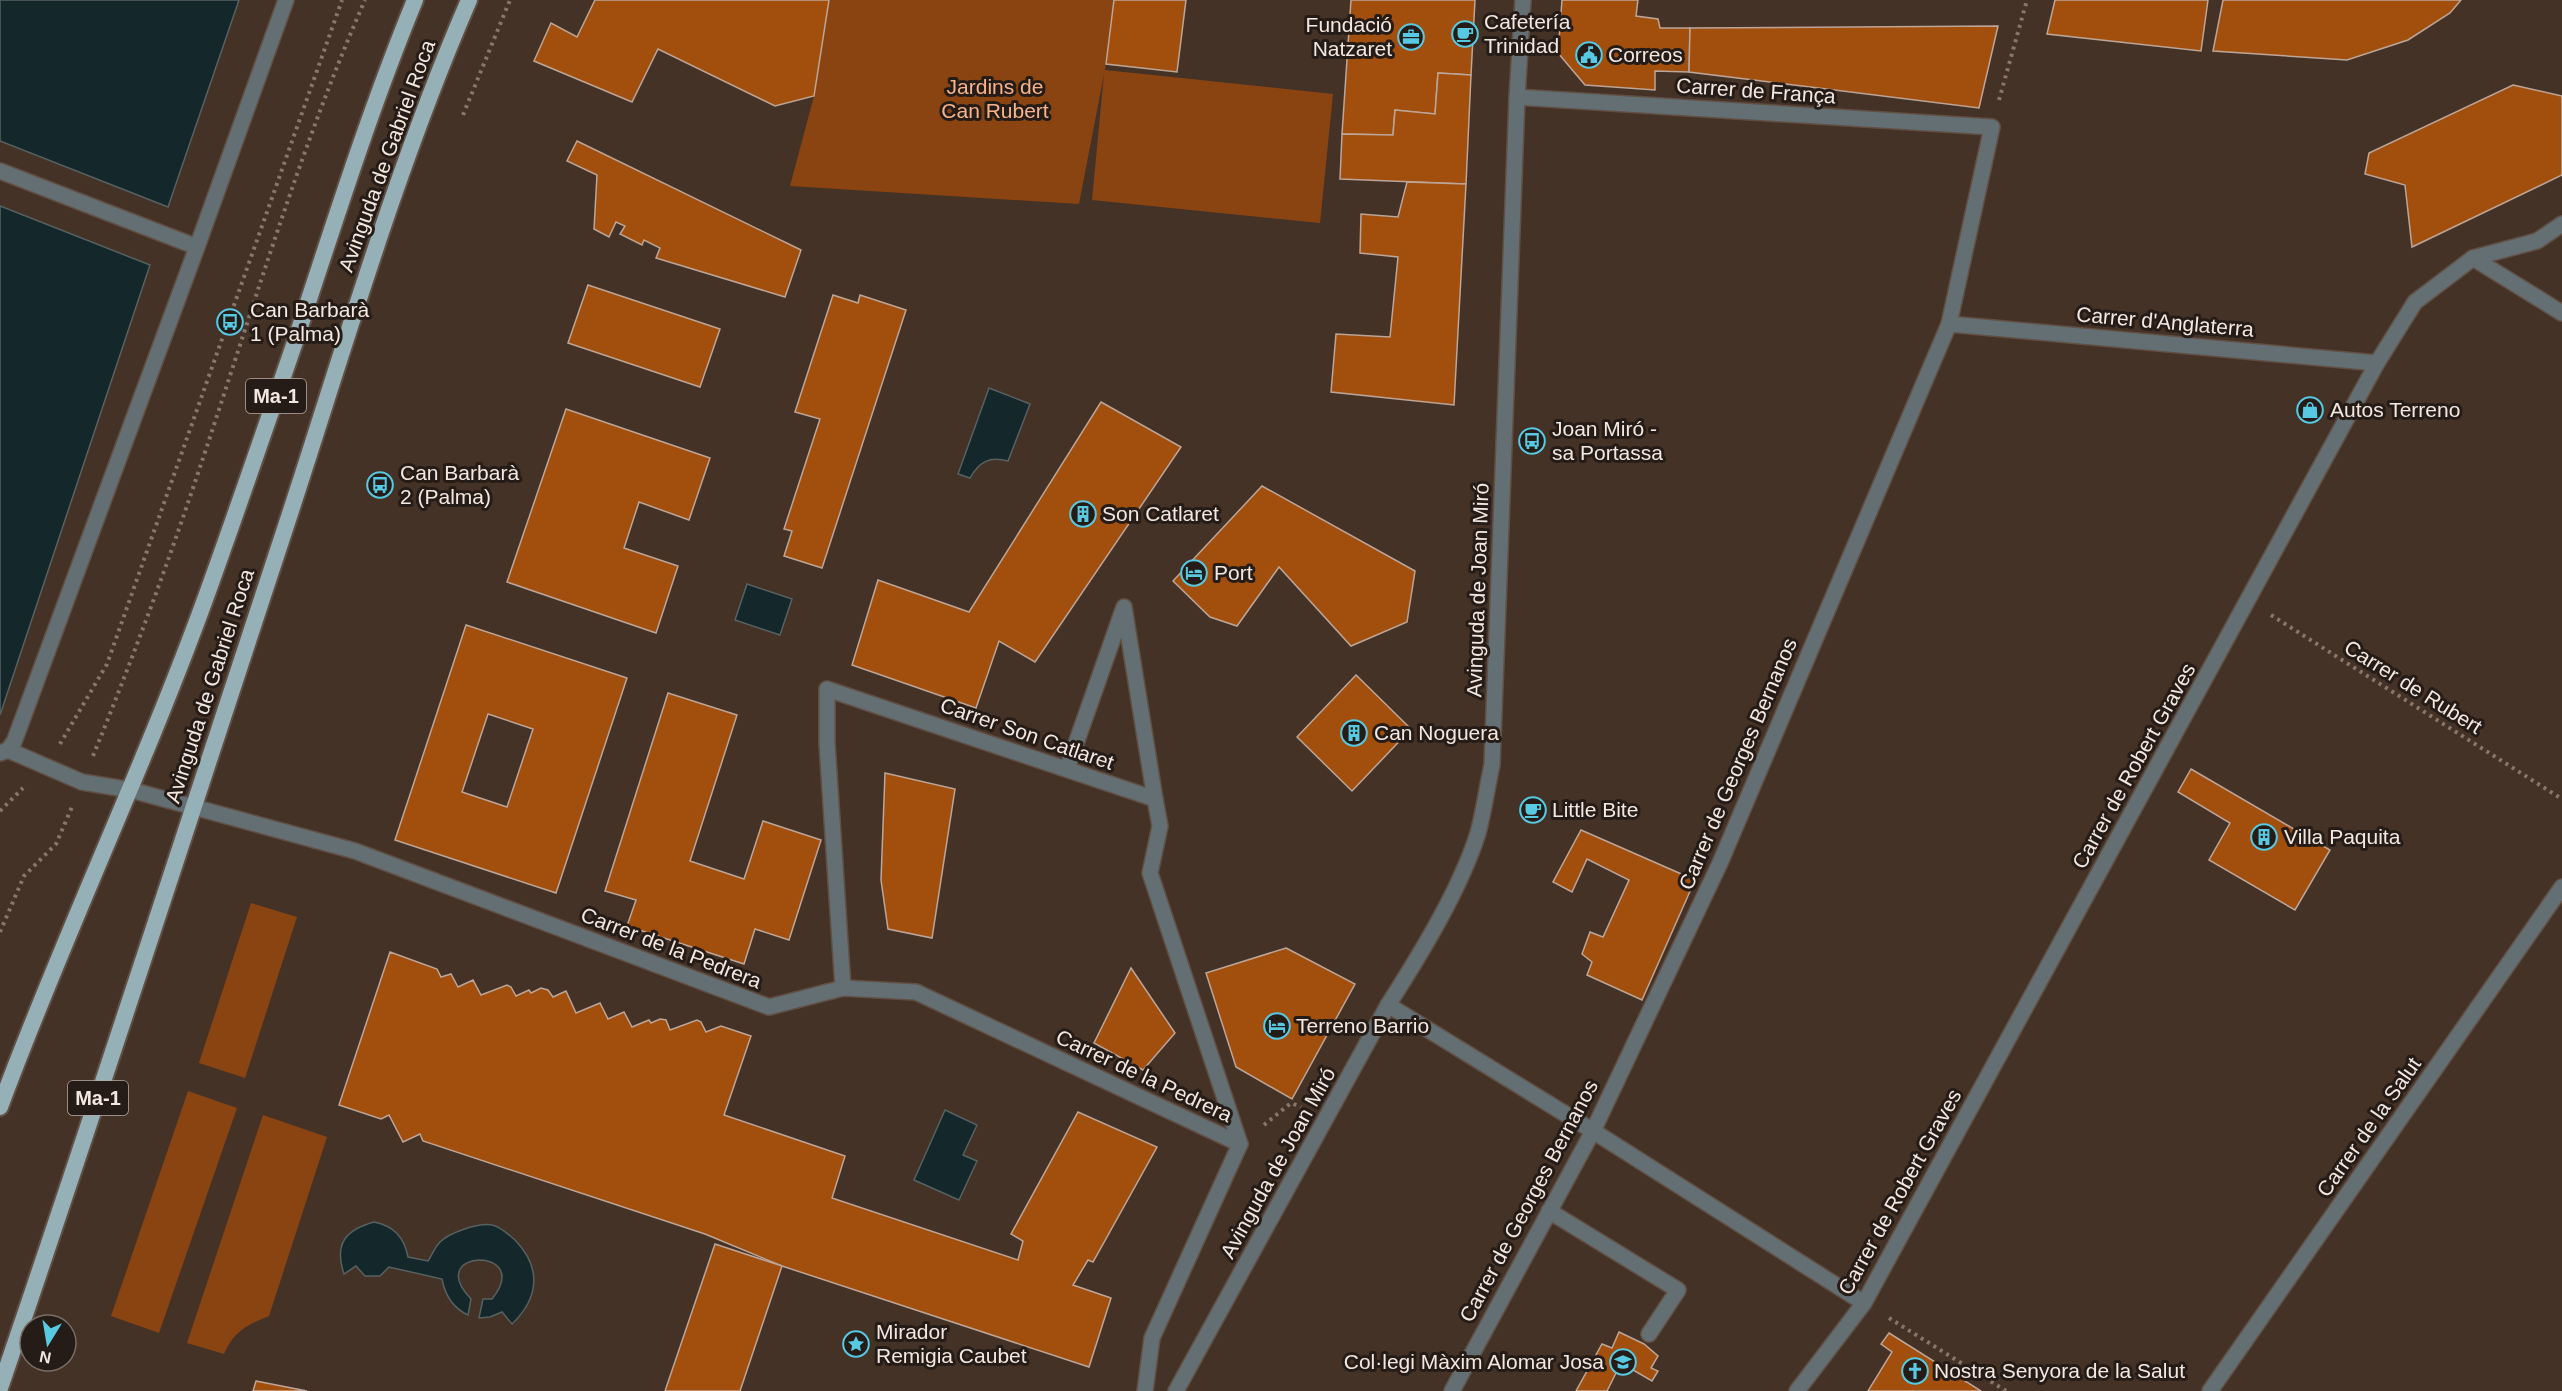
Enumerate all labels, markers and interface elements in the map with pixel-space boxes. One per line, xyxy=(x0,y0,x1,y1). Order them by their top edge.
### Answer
place label: Cafetería Trinidad xyxy=(1484,10,1571,57)
place label: Fundació Natzaret xyxy=(1306,13,1392,60)
cafe icon: Cafetería Trinidad xyxy=(1450,19,1480,49)
office icon: Fundació Natzaret xyxy=(1396,22,1426,52)
street label: Avinguda de Gabriel Roca xyxy=(334,37,439,275)
public building icon: Correos xyxy=(1574,40,1604,70)
place label: Correos xyxy=(1608,43,1683,66)
street label: Carrer de França xyxy=(1675,73,1837,108)
park label: Jardins de Can Rubert xyxy=(941,75,1049,122)
place label: Can Barbarà 1 (Palma) xyxy=(250,298,369,345)
street label: Carrer d'Anglaterra xyxy=(2075,302,2255,341)
bus stop icon: Can Barbarà 1 (Palma) xyxy=(215,307,245,337)
road number: Ma-1 xyxy=(246,379,306,413)
shop icon: Autos Terreno xyxy=(2295,395,2325,425)
place label: Autos Terreno xyxy=(2330,398,2460,421)
place label: Joan Miró - sa Portassa xyxy=(1552,417,1663,464)
bus stop icon: Joan Miró - sa Portassa xyxy=(1517,426,1547,456)
place label: Can Barbarà 2 (Palma) xyxy=(400,461,519,508)
bus stop icon: Can Barbarà 2 (Palma) xyxy=(365,470,395,500)
street label: Avinguda de Joan Miró xyxy=(1462,482,1493,698)
building icon: Son Catlaret xyxy=(1068,499,1098,529)
place label: Son Catlaret xyxy=(1102,502,1219,525)
hotel icon: Port xyxy=(1179,558,1209,588)
place label: Port xyxy=(1214,561,1253,584)
street label: Avinguda de Gabriel Roca xyxy=(161,566,258,806)
street label: Carrer de Georges Bernanos xyxy=(1674,635,1801,893)
street label: Carrer de Rubert xyxy=(2340,635,2486,738)
street label: Carrer de Robert Graves xyxy=(2067,659,2200,872)
street label: Carrer Son Catlaret xyxy=(937,693,1117,774)
building icon: Can Noguera xyxy=(1339,718,1369,748)
place label: Can Noguera xyxy=(1374,721,1499,744)
cafe icon: Little Bite xyxy=(1518,795,1548,825)
place label: Little Bite xyxy=(1552,798,1638,821)
building icon: Villa Paquita xyxy=(2249,822,2279,852)
place label: Villa Paquita xyxy=(2284,825,2401,848)
street label: Carrer de la Pedrera xyxy=(578,902,765,993)
hotel icon: Terreno Barrio xyxy=(1262,1011,1292,1041)
place label: Terreno Barrio xyxy=(1296,1014,1429,1037)
street label: Carrer de la Pedrera xyxy=(1053,1025,1236,1127)
street label: Carrer de la Salut xyxy=(2312,1053,2425,1201)
street label: Avinguda de Joan Miró xyxy=(1216,1063,1340,1262)
street label: Carrer de Georges Bernanos xyxy=(1455,1076,1602,1326)
road number: Ma-1 xyxy=(68,1081,128,1115)
street label: Carrer de Robert Graves xyxy=(1833,1085,1966,1298)
north arrow xyxy=(18,1313,78,1373)
place label: Mirador Remigia Caubet xyxy=(876,1320,1027,1367)
place icon: Mirador Remigia Caubet xyxy=(841,1329,871,1359)
school or university icon: Col·legi Màxim Alomar Josa xyxy=(1608,1347,1638,1377)
text: N xyxy=(38,1348,53,1367)
place label: Col·legi Màxim Alomar Josa xyxy=(1344,1350,1604,1373)
church icon: Nostra Senyora de la Salut xyxy=(1900,1356,1930,1386)
place label: Nostra Senyora de la Salut xyxy=(1934,1359,2185,1382)

